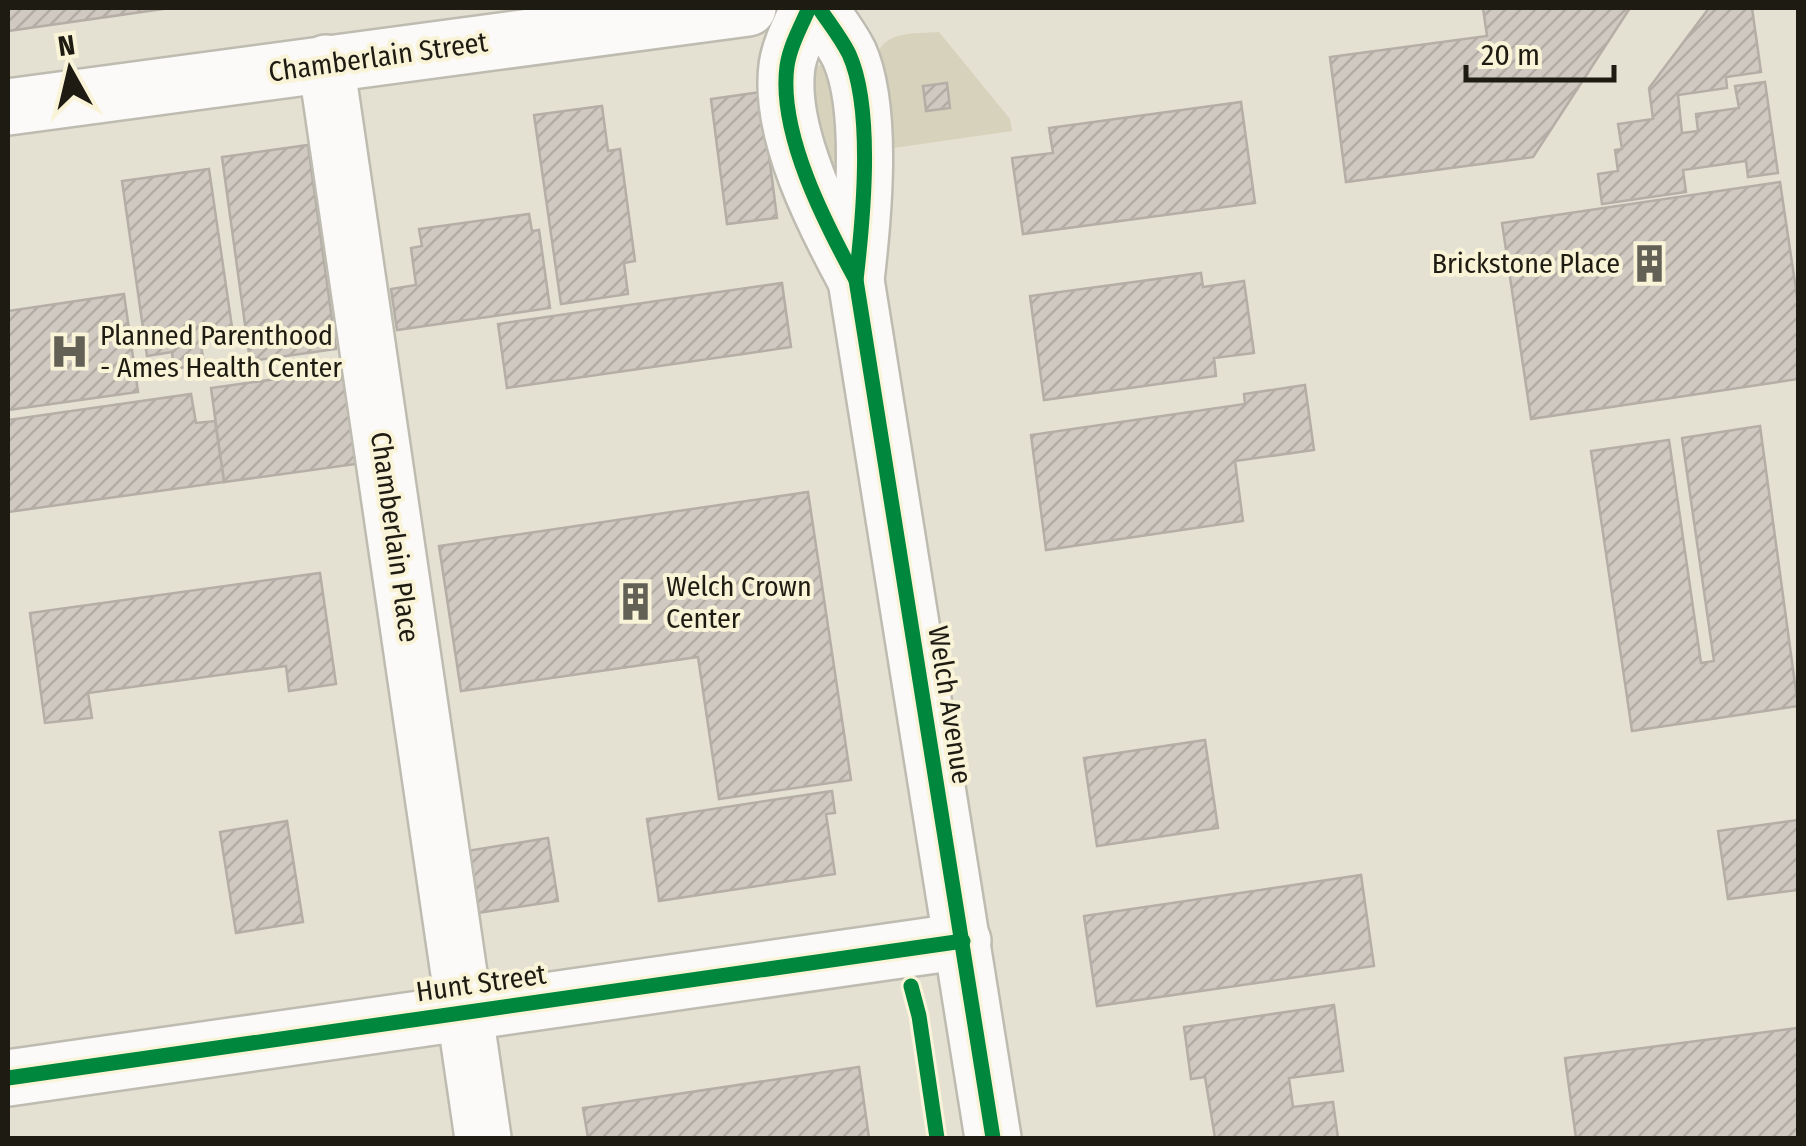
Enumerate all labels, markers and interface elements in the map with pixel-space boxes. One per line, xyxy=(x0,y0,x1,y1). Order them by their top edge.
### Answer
north arrow xyxy=(20,20,120,120)
scale bar xyxy=(1466,20,1614,82)
street label: Chamberlain Street xyxy=(266,25,490,89)
text: N xyxy=(56,28,77,63)
text: 20 m xyxy=(1481,37,1540,73)
building icon: Brickstone Place xyxy=(1629,242,1671,284)
place label: Brickstone Place xyxy=(1432,247,1620,280)
place label: Planned Parenthood - Ames Health Center xyxy=(100,319,342,384)
hospital icon: Planned Parenthood - Ames Health Center xyxy=(49,330,91,372)
street label: Chamberlain Place xyxy=(364,430,426,644)
place label: Welch Crown Center xyxy=(666,570,812,635)
building icon: Welch Crown Center xyxy=(615,581,657,623)
street label: Welch Avenue xyxy=(921,624,979,786)
street label: Hunt Street xyxy=(414,957,549,1008)

